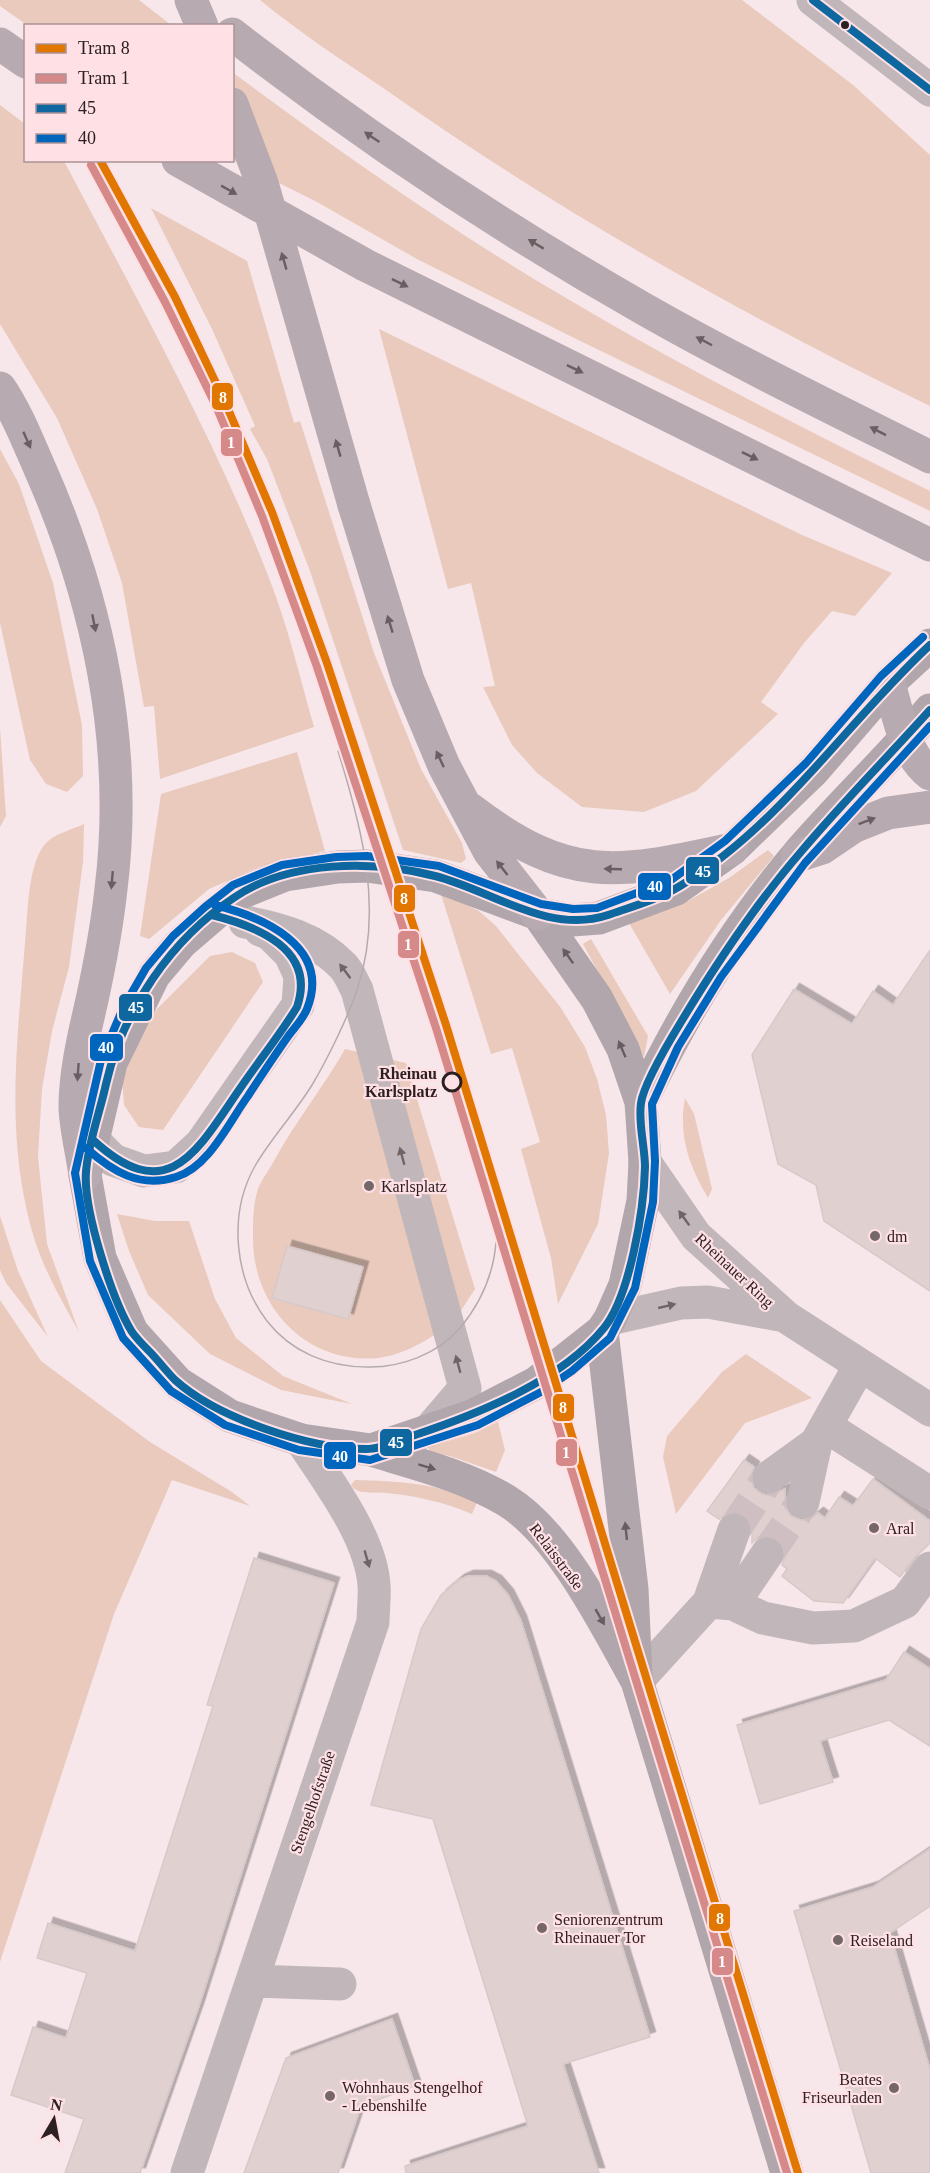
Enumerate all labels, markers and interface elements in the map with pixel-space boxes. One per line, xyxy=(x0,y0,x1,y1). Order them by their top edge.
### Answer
unlabelled marker xyxy=(839,19,851,31)
legend xyxy=(24,24,234,162)
text: Tram 8 xyxy=(78,38,130,58)
text: Tram 1 xyxy=(78,68,130,88)
text: 45 xyxy=(78,98,96,118)
text: 40 xyxy=(78,128,96,148)
one-way arrow xyxy=(365,131,381,143)
one-way arrow xyxy=(221,185,238,195)
one-way arrow xyxy=(527,239,544,249)
one-way arrow xyxy=(279,252,288,270)
one-way arrow xyxy=(392,278,409,287)
one-way arrow xyxy=(696,336,713,346)
one-way arrow xyxy=(566,364,584,374)
line badge: 8 xyxy=(211,382,234,411)
text: 8 xyxy=(219,389,227,406)
one-way arrow xyxy=(869,426,886,435)
line badge: 1 xyxy=(220,428,243,457)
one-way arrow xyxy=(22,431,32,449)
text: 1 xyxy=(227,434,235,451)
one-way arrow xyxy=(332,439,342,457)
one-way arrow xyxy=(741,450,759,460)
one-way arrow xyxy=(90,613,99,632)
one-way arrow xyxy=(385,615,394,633)
one-way arrow xyxy=(436,750,445,767)
one-way arrow xyxy=(859,816,877,826)
line badge: 45 xyxy=(685,856,720,885)
one-way arrow xyxy=(496,860,508,875)
text: 45 xyxy=(695,863,711,880)
one-way arrow xyxy=(603,864,622,873)
one-way arrow xyxy=(107,871,117,890)
line badge: 40 xyxy=(637,872,672,901)
text: 40 xyxy=(647,878,663,895)
line badge: 8 xyxy=(393,884,416,913)
text: 8 xyxy=(400,890,408,907)
line badge: 1 xyxy=(397,930,420,959)
text: 1 xyxy=(404,936,412,953)
one-way arrow xyxy=(562,948,573,965)
one-way arrow xyxy=(339,963,351,979)
line badge: 45 xyxy=(118,993,153,1022)
text: 45 xyxy=(128,999,144,1016)
line badge: 40 xyxy=(89,1033,124,1062)
text: 40 xyxy=(98,1039,114,1056)
one-way arrow xyxy=(617,1039,627,1057)
one-way arrow xyxy=(73,1063,83,1082)
place label: Rheinau Karlsplatz xyxy=(365,1065,437,1101)
marker: Rheinau Karlsplatz xyxy=(442,1072,462,1092)
one-way arrow xyxy=(397,1147,406,1165)
place label: Karlsplatz xyxy=(381,1178,447,1196)
marker: Karlsplatz xyxy=(362,1179,376,1193)
one-way arrow xyxy=(678,1211,690,1227)
place label: dm xyxy=(887,1228,908,1245)
marker: dm xyxy=(868,1229,882,1243)
street label: Rheinauer Ring xyxy=(691,1230,777,1312)
one-way arrow xyxy=(658,1301,677,1310)
one-way arrow xyxy=(453,1355,463,1374)
line badge: 8 xyxy=(552,1393,575,1422)
text: 8 xyxy=(559,1399,567,1416)
line badge: 45 xyxy=(379,1428,413,1457)
text: 45 xyxy=(388,1434,404,1451)
line badge: 1 xyxy=(555,1438,578,1467)
line badge: 40 xyxy=(323,1441,357,1470)
text: 1 xyxy=(562,1444,570,1461)
text: 40 xyxy=(332,1448,348,1465)
one-way arrow xyxy=(418,1463,436,1472)
street label: Relaisstraße xyxy=(526,1520,587,1593)
place label: Aral xyxy=(886,1520,915,1537)
marker: Aral xyxy=(867,1521,881,1535)
one-way arrow xyxy=(621,1522,631,1541)
one-way arrow xyxy=(363,1549,373,1568)
one-way arrow xyxy=(594,1609,605,1625)
street label: Stengelhofstraße xyxy=(287,1749,339,1856)
line badge: 8 xyxy=(708,1903,731,1932)
text: 8 xyxy=(716,1910,724,1927)
place label: Seniorenzentrum Rheinauer Tor xyxy=(554,1911,664,1946)
marker: Seniorenzentrum Rheinauer Tor xyxy=(535,1921,549,1935)
place label: Reiseland xyxy=(850,1932,913,1949)
marker: Reiseland xyxy=(831,1933,845,1947)
line badge: 1 xyxy=(711,1947,734,1976)
text: 1 xyxy=(718,1953,726,1970)
place label: Beates Friseurladen xyxy=(802,2071,882,2106)
place label: Wohnhaus Stengelhof - Lebenshilfe xyxy=(342,2079,483,2114)
marker: Beates Friseurladen xyxy=(887,2081,901,2095)
north arrow xyxy=(24,2089,84,2149)
marker: Wohnhaus Stengelhof - Lebenshilfe xyxy=(323,2089,337,2103)
text: N xyxy=(49,2095,64,2114)

